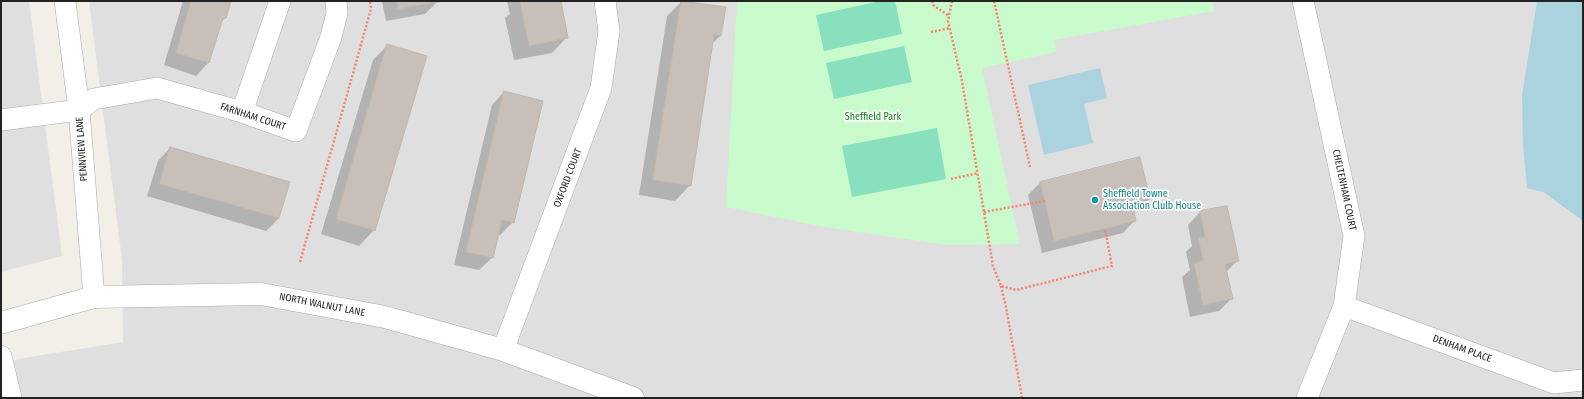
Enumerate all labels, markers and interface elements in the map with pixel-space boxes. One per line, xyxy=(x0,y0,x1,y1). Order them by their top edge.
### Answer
street label: FARNHAM COURT xyxy=(219,101,287,133)
park label: Sheffield Park xyxy=(845,111,901,123)
street label: PENNVIEW LANE xyxy=(74,116,90,182)
street label: OXFORD COURT xyxy=(551,147,585,209)
street label: CHELTENHAM COURT xyxy=(1330,148,1358,232)
place label: Sheffield Towne Association Clulb House xyxy=(1103,188,1201,212)
marker: Sheffield Towne Association Clulb House xyxy=(1090,195,1100,205)
street label: NORTH WALNUT LANE xyxy=(278,291,366,319)
street label: DENHAM PLACE xyxy=(1431,333,1493,365)

